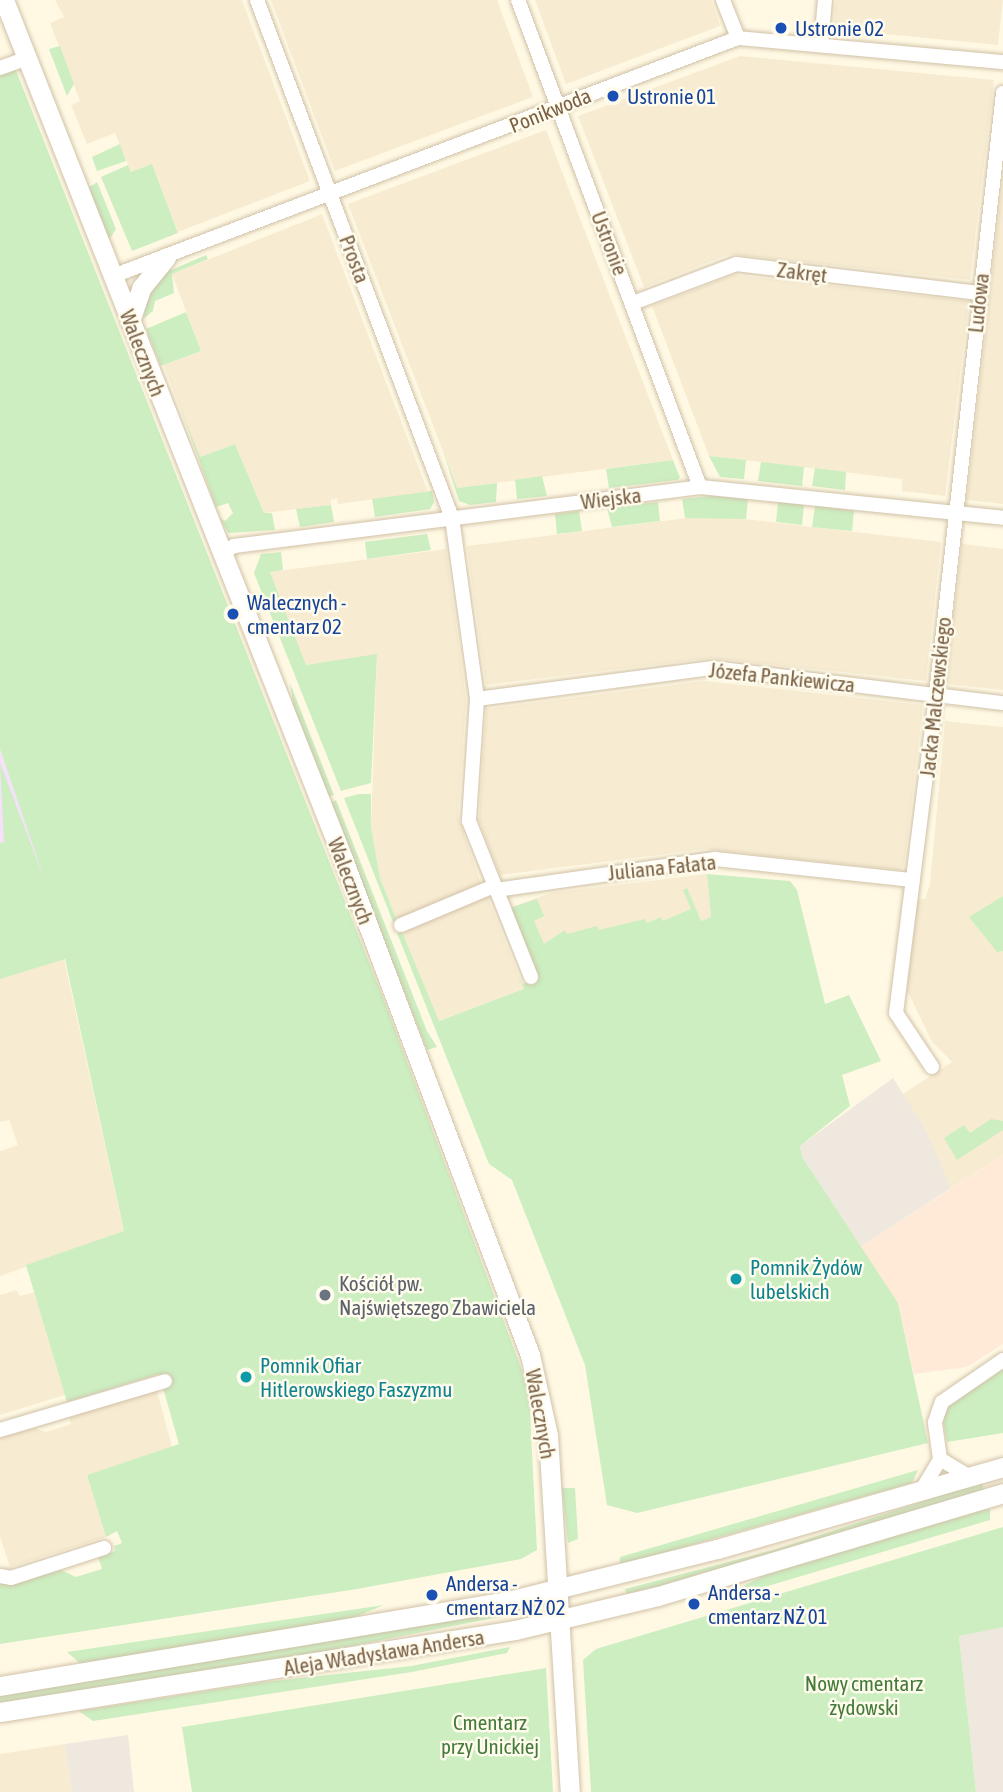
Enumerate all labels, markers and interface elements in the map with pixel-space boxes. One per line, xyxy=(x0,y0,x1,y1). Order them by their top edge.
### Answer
place label: Ustronie 02 xyxy=(795,15,884,41)
marker: Ustronie 02 xyxy=(773,20,789,36)
street label: Ponikwoda xyxy=(505,82,595,138)
place label: Ustronie 01 xyxy=(627,83,716,109)
marker: Ustronie 01 xyxy=(605,88,621,104)
street label: Ustronie xyxy=(586,207,634,279)
street label: Prosta xyxy=(334,231,376,287)
street label: Zakręt xyxy=(776,256,828,288)
street label: Ludowa xyxy=(962,272,994,334)
street label: Walecznych xyxy=(115,306,171,400)
street label: Wiejska xyxy=(579,482,643,514)
place label: Walecznych - cmentarz 02 xyxy=(247,589,346,639)
marker: Walecznych - cmentarz 02 xyxy=(225,606,241,622)
street label: Jacka Malczewskiego xyxy=(914,616,956,778)
street label: Józefa Pankiewicza xyxy=(708,657,856,697)
street label: Walecznych xyxy=(323,834,379,928)
street label: Juliana Fałata xyxy=(607,849,717,885)
place label: Pomnik Żydów lubelskich xyxy=(750,1254,862,1304)
place label: Kościół pw. Najświętszego Zbawiciela xyxy=(339,1270,536,1320)
marker: Pomnik Żydów lubelskich xyxy=(728,1271,744,1287)
marker: Kościół pw. Najświętszego Zbawiciela xyxy=(317,1287,333,1303)
place label: Pomnik Ofiar Hitlerowskiego Faszyzmu xyxy=(260,1352,452,1402)
street label: Walecznych xyxy=(521,1367,561,1461)
marker: Pomnik Ofiar Hitlerowskiego Faszyzmu xyxy=(238,1369,254,1385)
place label: Andersa - cmentarz NŻ 02 xyxy=(446,1570,566,1620)
place label: Andersa - cmentarz NŻ 01 xyxy=(708,1579,828,1629)
marker: Andersa - cmentarz NŻ 02 xyxy=(424,1587,440,1603)
marker: Andersa - cmentarz NŻ 01 xyxy=(686,1596,702,1612)
street label: Aleja Władysława Andersa xyxy=(282,1624,486,1680)
park label: Nowy cmentarz żydowski xyxy=(805,1670,923,1720)
park label: Cmentarz przy Unickiej xyxy=(441,1709,539,1759)

